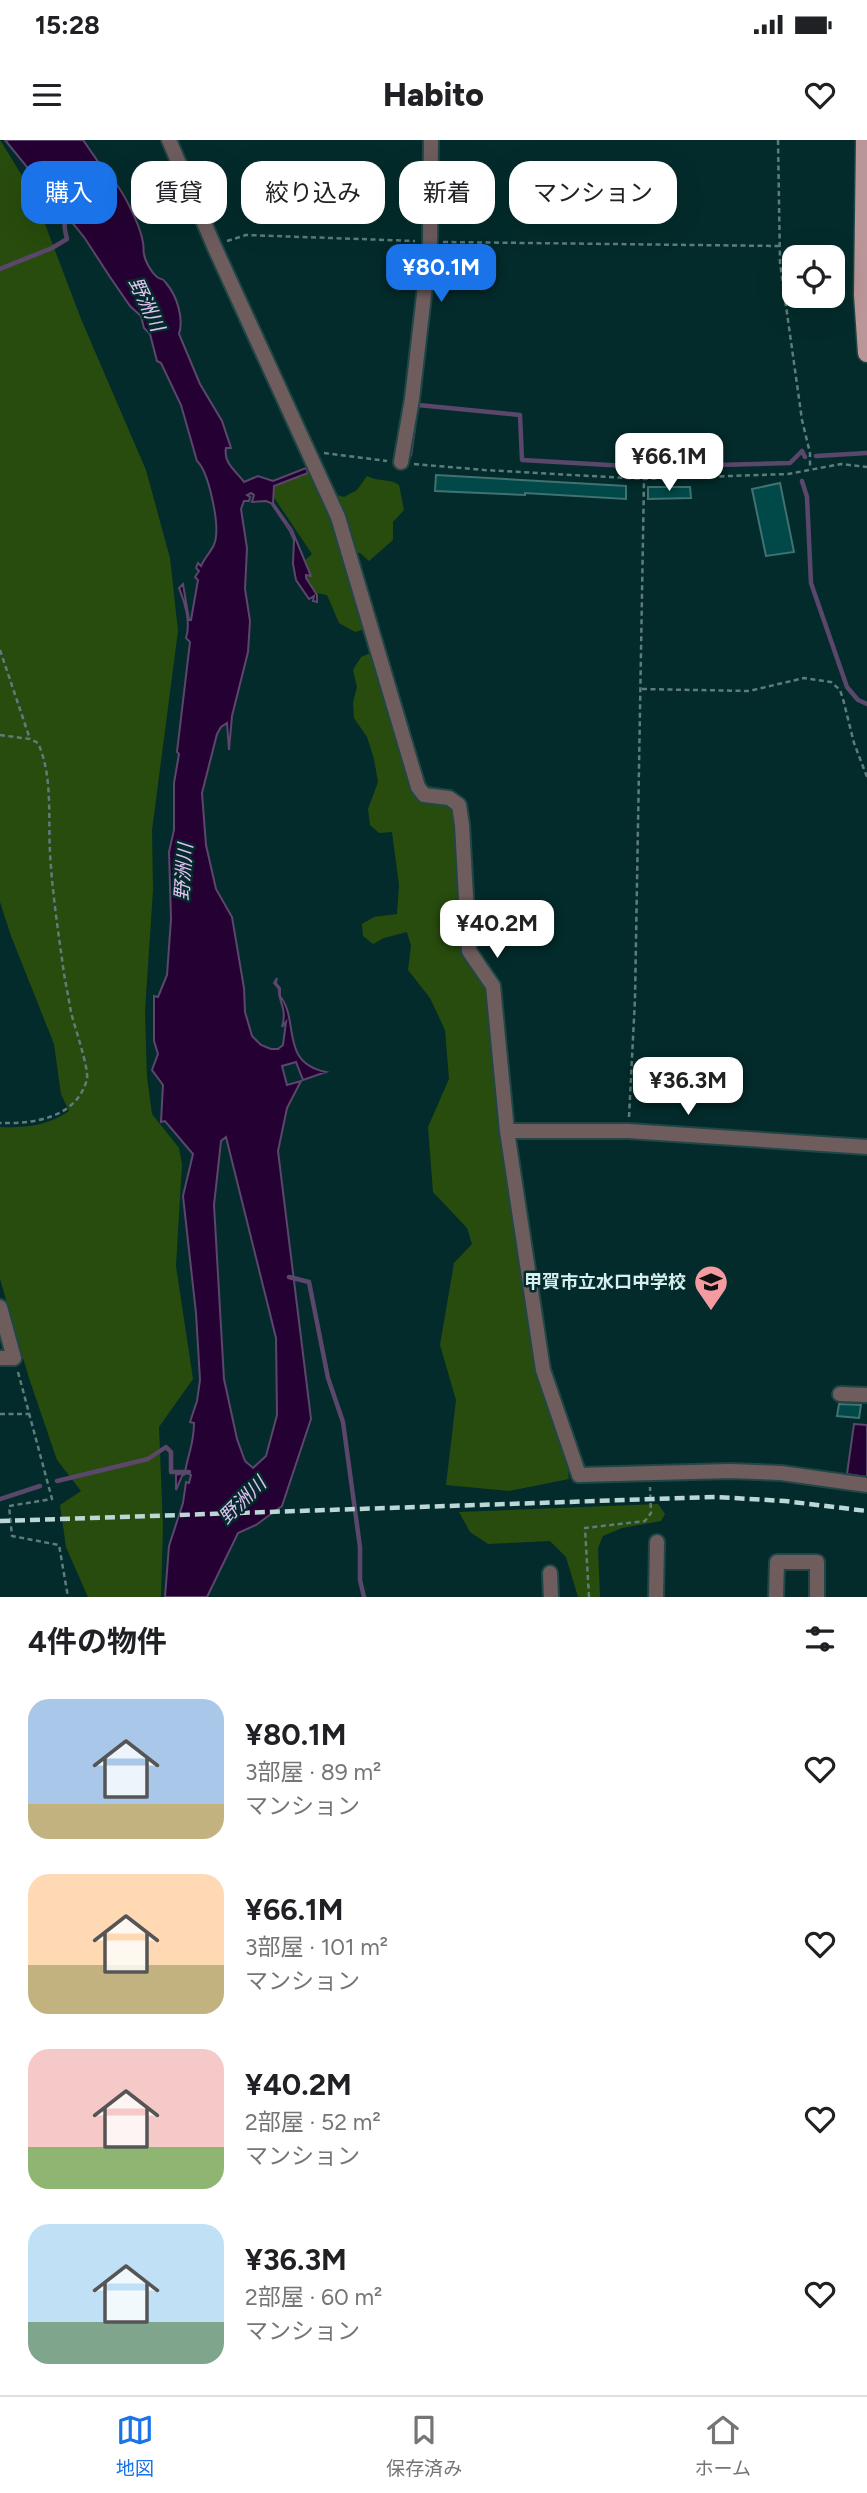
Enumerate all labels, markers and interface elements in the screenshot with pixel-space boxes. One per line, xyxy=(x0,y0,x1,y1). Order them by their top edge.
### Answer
text: 15:28 xyxy=(35,9,100,41)
icon: menu xyxy=(28,76,66,114)
text: Habito xyxy=(383,76,484,114)
icon: heart xyxy=(801,76,839,114)
chip: 購入 xyxy=(21,161,117,224)
chip: 賃貸 xyxy=(131,161,227,224)
chip: 絞り込み xyxy=(241,161,385,224)
chip: 新着 xyxy=(399,161,495,224)
chip: マンション xyxy=(509,161,677,224)
pin: ¥80.1M xyxy=(384,244,498,304)
map controls xyxy=(782,245,845,308)
button: locate xyxy=(782,245,845,308)
text: ¥80.1M xyxy=(402,253,480,281)
water label: 野洲川 xyxy=(124,274,170,337)
pin: ¥66.1M xyxy=(612,434,726,493)
text: ¥66.1M xyxy=(631,442,707,470)
water label: 野洲川 xyxy=(170,841,197,901)
pin: ¥40.2M xyxy=(440,900,554,960)
text: ¥40.2M xyxy=(456,909,538,937)
pin: ¥36.3M xyxy=(631,1058,745,1117)
text: ¥36.3M xyxy=(649,1066,727,1094)
school or university icon: 甲賀市立水口中学校 xyxy=(692,1263,730,1312)
place label: 甲賀市立水口中学校 xyxy=(524,1271,686,1293)
water label: 野洲川 xyxy=(214,1471,272,1529)
icon: filters xyxy=(801,1620,839,1658)
text: 4件の物件 xyxy=(28,1623,167,1660)
text: ¥80.1M xyxy=(245,1716,347,1753)
icon: home xyxy=(84,1727,168,1811)
icon: heart xyxy=(801,1750,839,1788)
text: 3部屋 · 89 m² xyxy=(245,1758,381,1786)
text: マンション xyxy=(245,1792,360,1820)
text: ¥66.1M xyxy=(245,1891,344,1928)
icon: home xyxy=(84,1902,168,1986)
icon: heart xyxy=(801,1925,839,1963)
text: 3部屋 · 101 m² xyxy=(245,1933,388,1961)
text: マンション xyxy=(245,1967,360,1995)
text: ¥40.2M xyxy=(245,2066,352,2103)
icon: home xyxy=(84,2077,168,2161)
icon: heart xyxy=(801,2100,839,2138)
text: 2部屋 · 52 m² xyxy=(245,2108,381,2136)
text: マンション xyxy=(245,2142,360,2170)
text: ¥36.3M xyxy=(245,2241,347,2278)
icon: home xyxy=(84,2252,168,2336)
icon: heart xyxy=(801,2275,839,2313)
text: 2部屋 · 60 m² xyxy=(245,2283,382,2311)
text: マンション xyxy=(245,2317,360,2345)
tab: 地図 xyxy=(116,2411,154,2480)
tab: 保存済み xyxy=(386,2411,462,2480)
tab: ホーム xyxy=(694,2411,751,2480)

